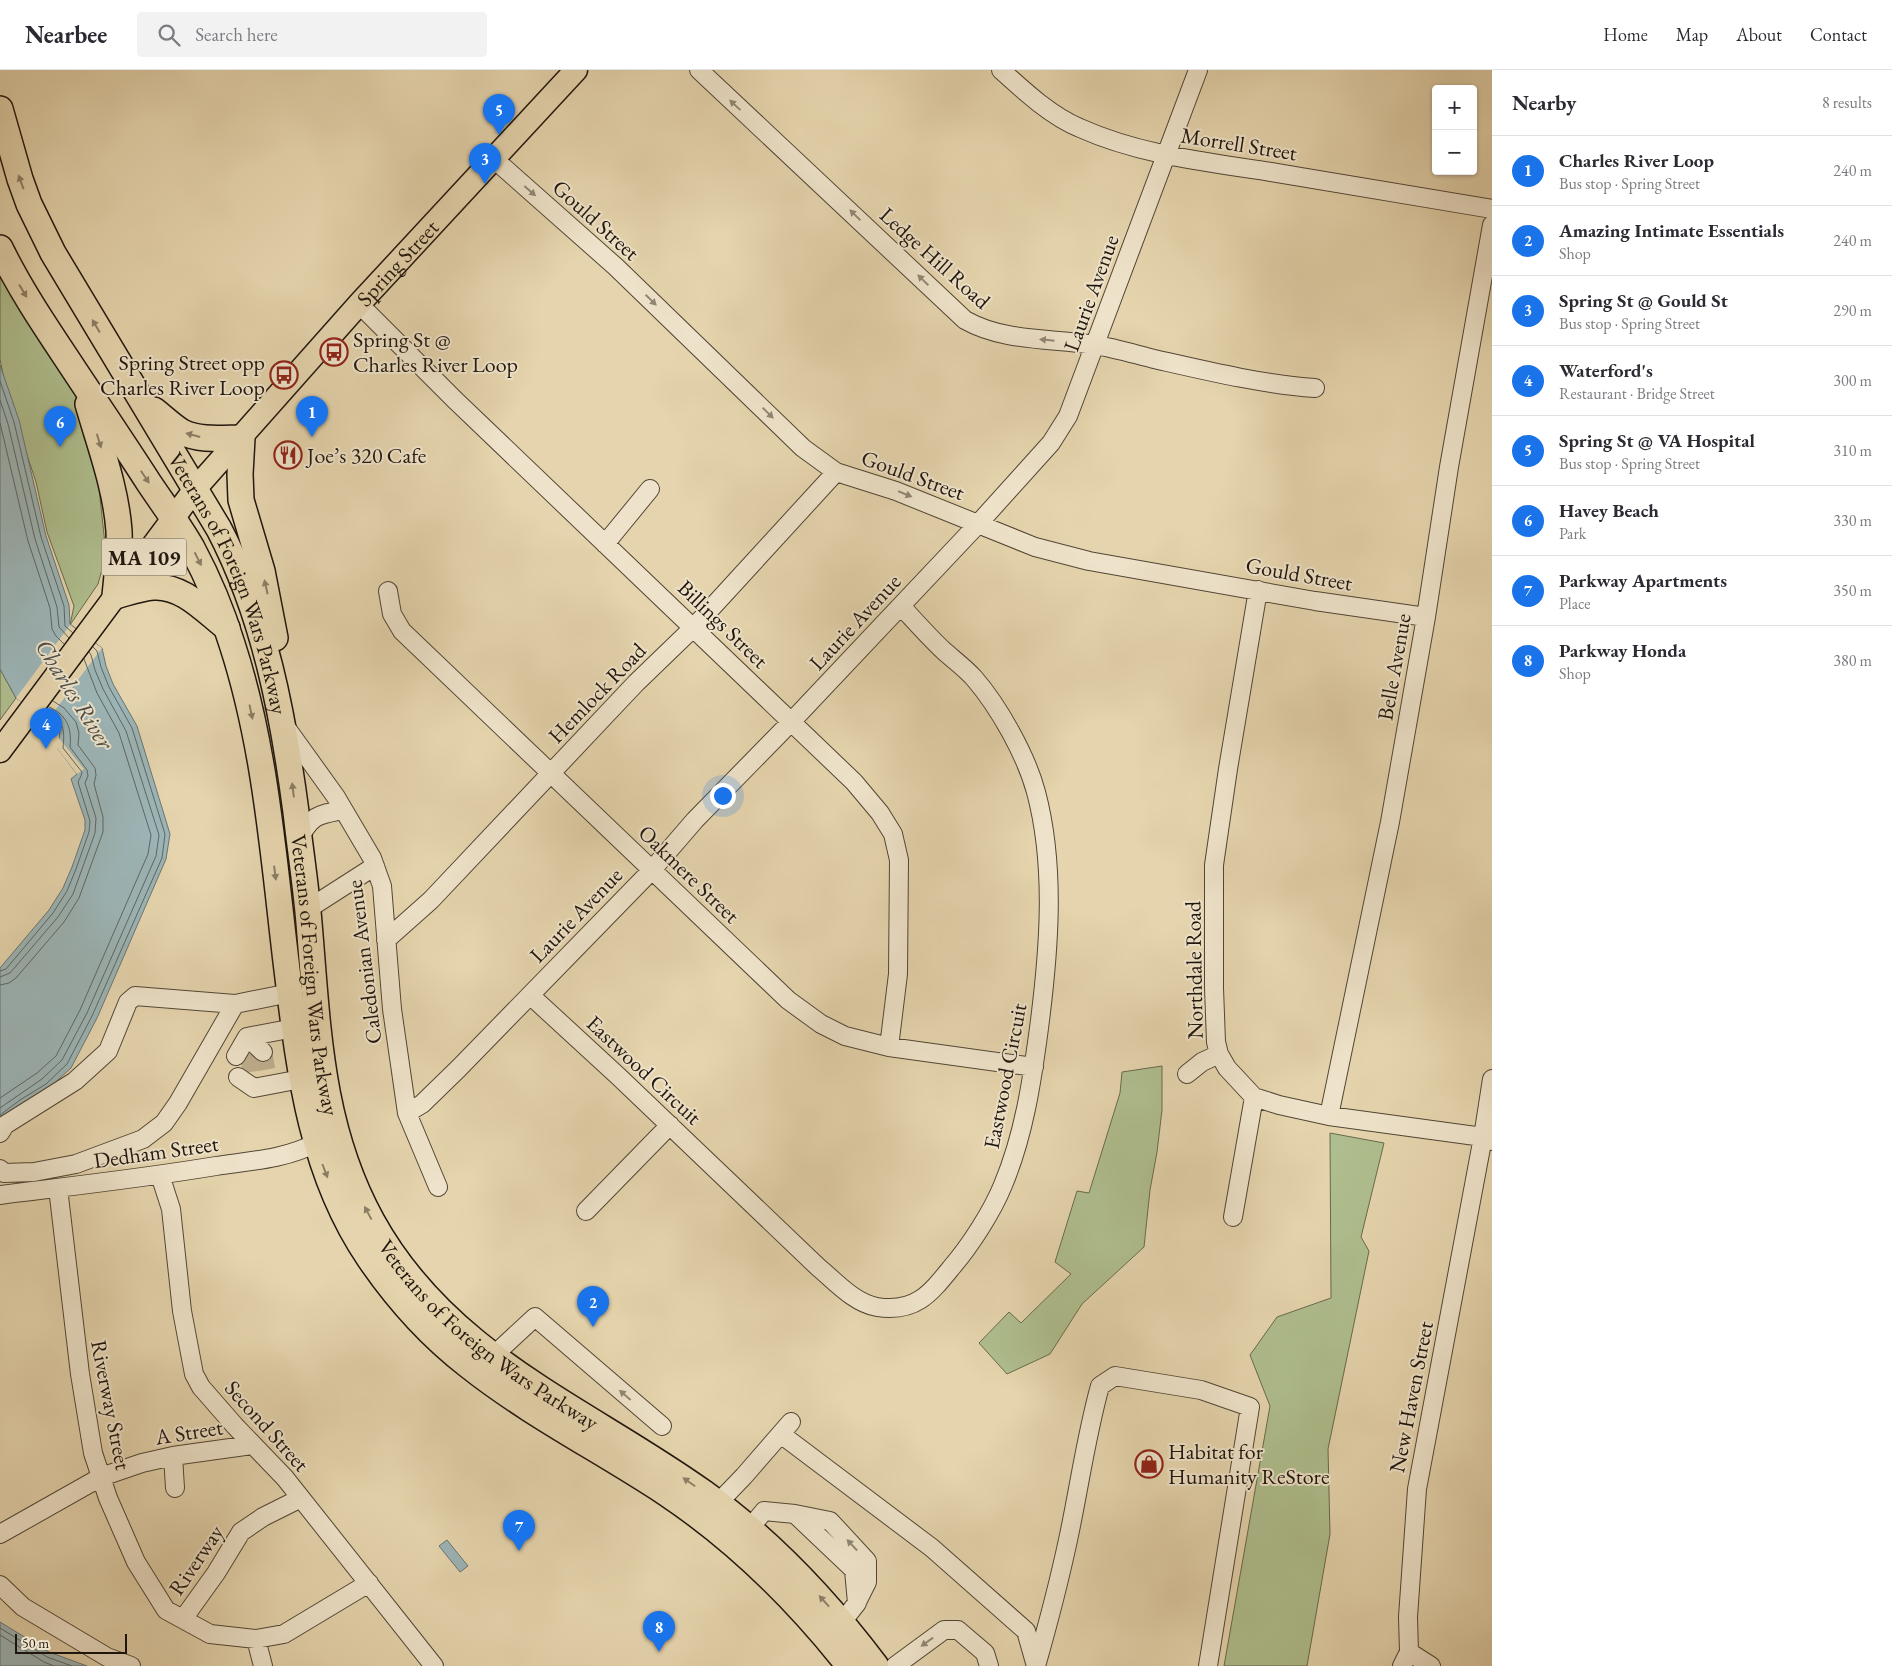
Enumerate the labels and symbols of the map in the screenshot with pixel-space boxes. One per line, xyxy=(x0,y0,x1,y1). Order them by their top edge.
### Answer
pin: 5 xyxy=(483,94,515,135)
one-way arrow xyxy=(730,99,742,111)
street label: Morrell Street xyxy=(1179,121,1299,167)
pin: 3 xyxy=(469,143,501,184)
street label: Gould Street xyxy=(546,173,646,267)
one-way arrow xyxy=(17,174,25,189)
one-way arrow xyxy=(523,186,536,197)
street label: Ledge Hill Road xyxy=(874,201,997,316)
one-way arrow xyxy=(849,209,861,221)
street label: Spring Street xyxy=(350,213,445,312)
street label: Laurie Avenue xyxy=(1056,230,1126,355)
one-way arrow xyxy=(917,274,929,286)
one-way arrow xyxy=(19,283,27,298)
one-way arrow xyxy=(644,294,656,306)
one-way arrow xyxy=(91,319,100,332)
place label: Spring St @ Charles River Loop xyxy=(353,325,518,379)
one-way arrow xyxy=(1039,336,1055,344)
bus stop icon: Spring St @ Charles River Loop xyxy=(319,337,349,367)
place label: Spring Street opp Charles River Loop xyxy=(100,348,265,402)
bus stop icon: Spring Street opp Charles River Loop xyxy=(269,360,299,390)
pin: 1 xyxy=(296,396,328,437)
pin: 6 xyxy=(44,406,76,447)
one-way arrow xyxy=(761,407,773,419)
one-way arrow xyxy=(186,431,201,439)
one-way arrow xyxy=(96,434,103,449)
restaurant icon: Joe’s 320 Cafe xyxy=(273,440,303,470)
place label: Joe’s 320 Cafe xyxy=(305,441,427,470)
street label: Gould Street xyxy=(857,443,969,507)
street label: Veterans of Foreign Wars Parkway xyxy=(162,447,295,717)
one-way arrow xyxy=(140,470,150,484)
one-way arrow xyxy=(897,491,912,499)
road number: MA 109 xyxy=(102,538,186,576)
street label: Gould Street xyxy=(1243,550,1355,598)
one-way arrow xyxy=(194,552,202,566)
street label: Laurie Avenue xyxy=(803,567,908,677)
street label: Billings Street xyxy=(671,574,775,675)
one-way arrow xyxy=(262,580,270,595)
street label: Belle Avenue xyxy=(1370,611,1418,723)
water label: Charles River xyxy=(29,633,122,757)
street label: Hemlock Road xyxy=(542,636,653,750)
one-way arrow xyxy=(247,705,255,721)
pin: 4 xyxy=(30,708,62,749)
one-way arrow xyxy=(289,782,297,798)
your location xyxy=(710,783,736,809)
street label: Oakmere Street xyxy=(632,818,746,930)
street label: Veterans of Foreign Wars Parkway xyxy=(284,833,346,1119)
street label: Laurie Avenue xyxy=(523,861,629,969)
one-way arrow xyxy=(271,865,279,881)
street label: Caledonian Avenue xyxy=(340,878,388,1046)
street label: Northdale Road xyxy=(1178,900,1210,1039)
street label: Eastwood Circuit xyxy=(977,1001,1033,1151)
street label: Eastwood Circuit xyxy=(580,1009,708,1131)
street label: Dedham Street xyxy=(92,1129,221,1175)
one-way arrow xyxy=(322,1163,329,1178)
one-way arrow xyxy=(364,1206,372,1220)
street label: Veterans of Foreign Wars Parkway xyxy=(372,1234,604,1437)
pin: 2 xyxy=(577,1286,609,1327)
street label: New Haven Street xyxy=(1382,1319,1440,1475)
street label: Riverway Street xyxy=(84,1338,138,1473)
street label: Second Street xyxy=(218,1374,316,1478)
one-way arrow xyxy=(619,1389,632,1400)
street label: A Street xyxy=(152,1412,225,1452)
place label: Habitat for Humanity ReStore xyxy=(1168,1437,1330,1491)
shop icon: Habitat for Humanity ReStore xyxy=(1134,1449,1164,1479)
one-way arrow xyxy=(682,1477,696,1487)
pin: 7 xyxy=(503,1510,535,1551)
street label: Riverway xyxy=(162,1519,230,1601)
one-way arrow xyxy=(846,1539,858,1551)
one-way arrow xyxy=(818,1595,830,1607)
pin: 8 xyxy=(643,1611,675,1652)
scale bar xyxy=(15,1631,128,1654)
one-way arrow xyxy=(920,1637,934,1647)

